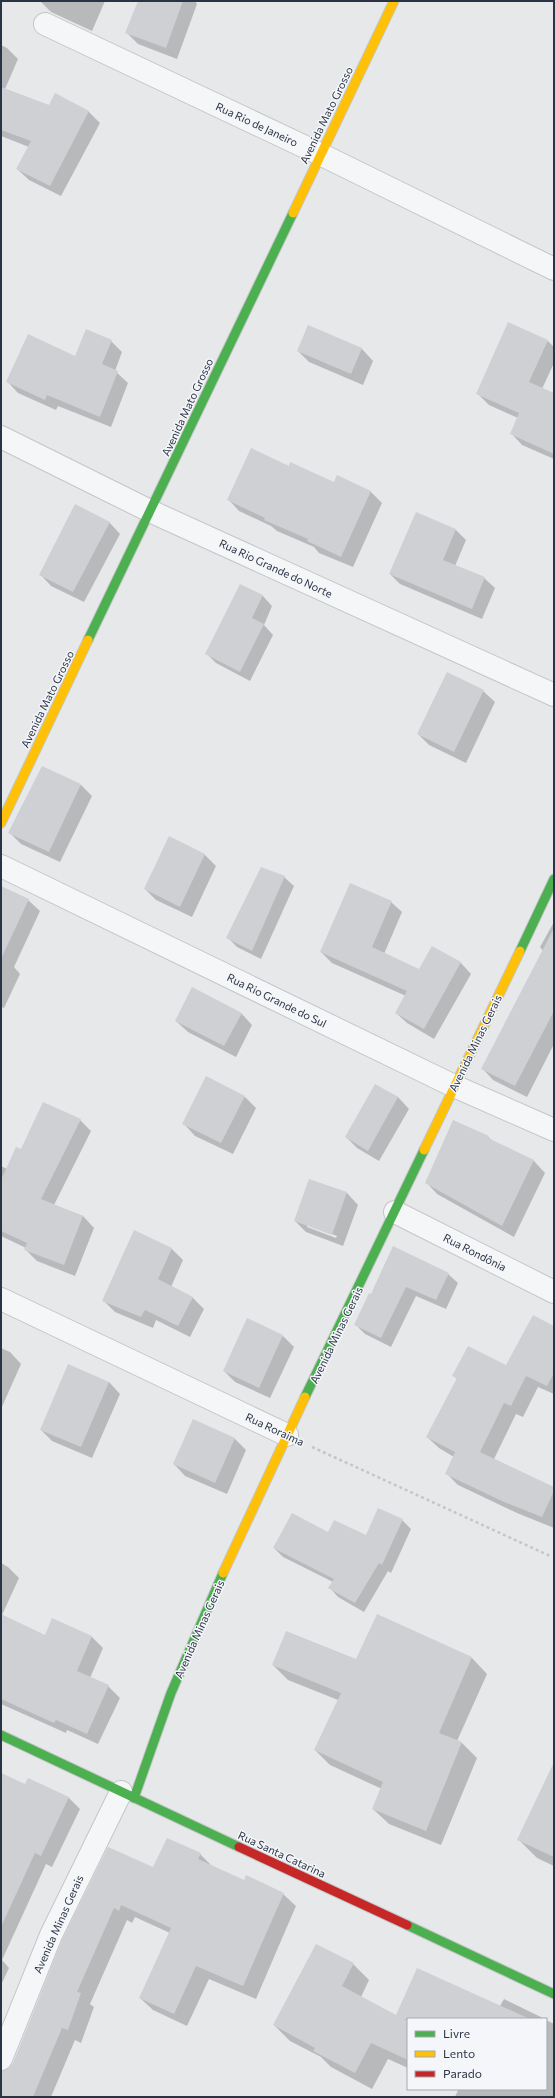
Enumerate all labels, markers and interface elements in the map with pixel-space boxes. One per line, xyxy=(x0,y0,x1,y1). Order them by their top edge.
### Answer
street label: Avenida Mato Grosso xyxy=(297,64,355,166)
street label: Rua Rio de Janeiro xyxy=(213,99,301,150)
street label: Avenida Mato Grosso xyxy=(159,356,216,458)
street label: Rua Rio Grande do Norte xyxy=(217,536,335,600)
street label: Avenida Mato Grosso xyxy=(18,648,76,750)
street label: Rua Rio Grande do Sul xyxy=(225,970,329,1030)
street label: Avenida Minas Gerais xyxy=(446,993,504,1093)
street label: Rua Rondônia xyxy=(441,1231,509,1273)
street label: Avenida Minas Gerais xyxy=(307,1285,365,1385)
street label: Rua Roraima xyxy=(244,1410,306,1448)
street label: Avenida Minas Gerais xyxy=(171,1578,227,1680)
street label: Rua Santa Catarina xyxy=(236,1828,328,1880)
street label: Avenida Minas Gerais xyxy=(30,1873,86,1975)
legend xyxy=(407,2018,547,2090)
text: Livre xyxy=(443,2026,470,2040)
text: Lento xyxy=(443,2046,475,2060)
text: Parado xyxy=(443,2066,482,2080)

